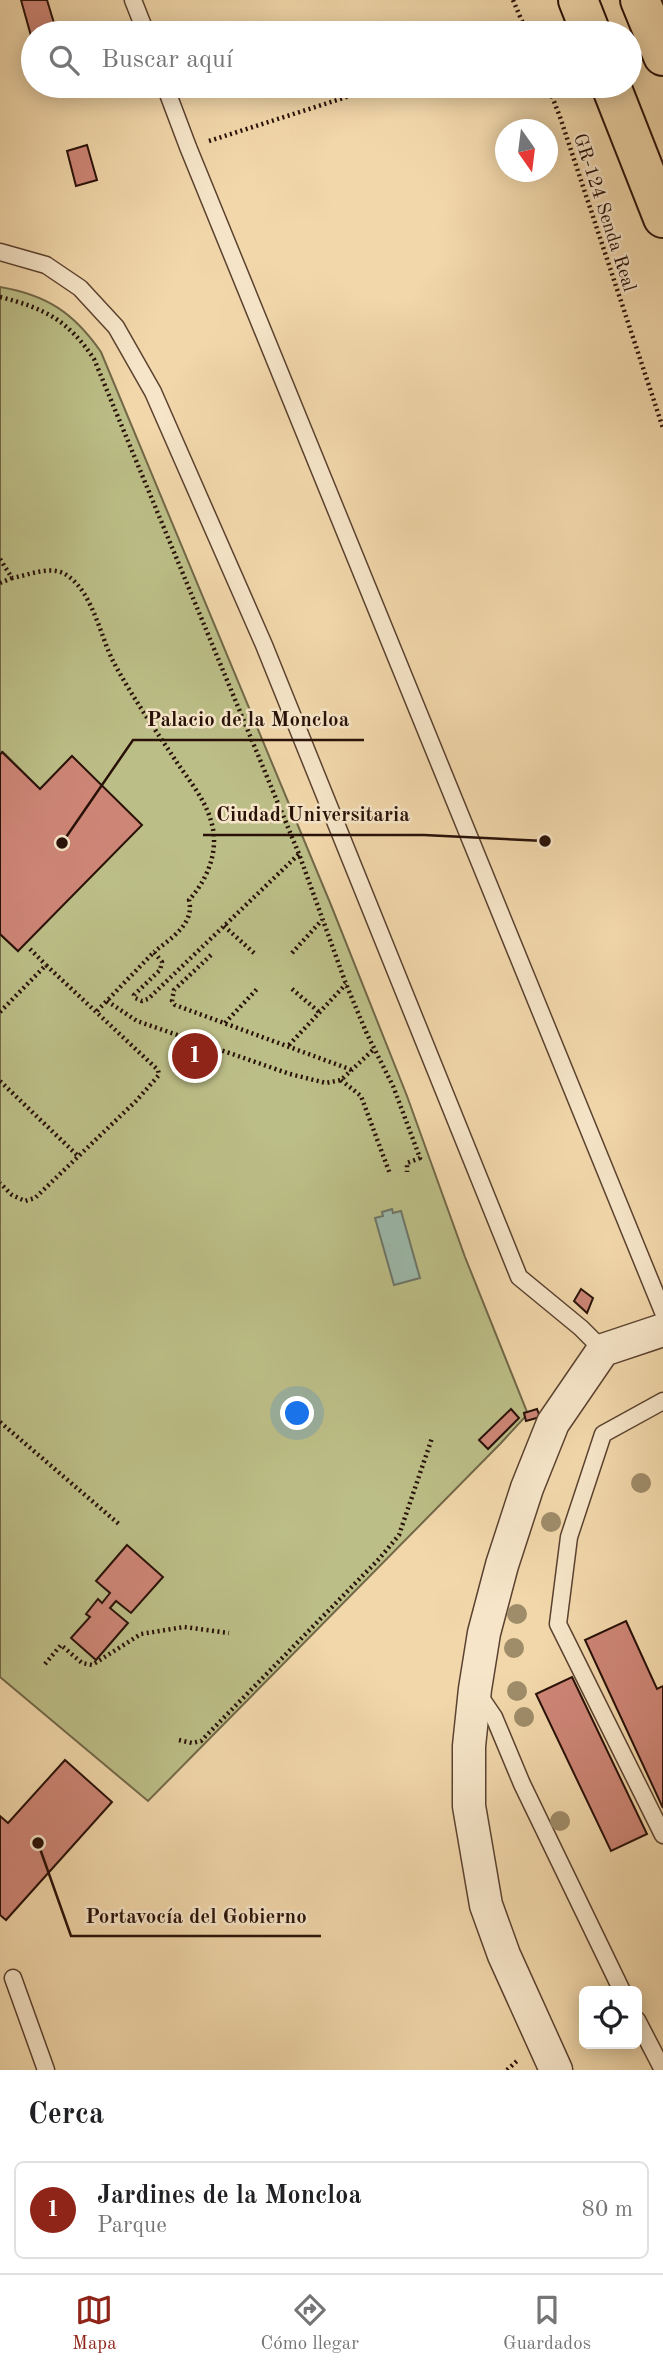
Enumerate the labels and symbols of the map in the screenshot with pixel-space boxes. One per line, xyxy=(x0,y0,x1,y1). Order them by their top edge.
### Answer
north arrow xyxy=(495,119,558,182)
street label: GR-124 Senda Real xyxy=(569,131,638,294)
callout: Palacio de la Moncloa xyxy=(133,698,364,740)
text: Palacio de la Moncloa xyxy=(147,710,350,731)
callout: Ciudad Universitaria xyxy=(203,793,424,835)
text: Ciudad Universitaria xyxy=(216,805,410,826)
pin: 1 xyxy=(172,1030,218,1082)
your location xyxy=(280,1396,314,1430)
callout: Portavocía del Gobierno xyxy=(71,1894,321,1936)
text: Portavocía del Gobierno xyxy=(85,1907,307,1928)

